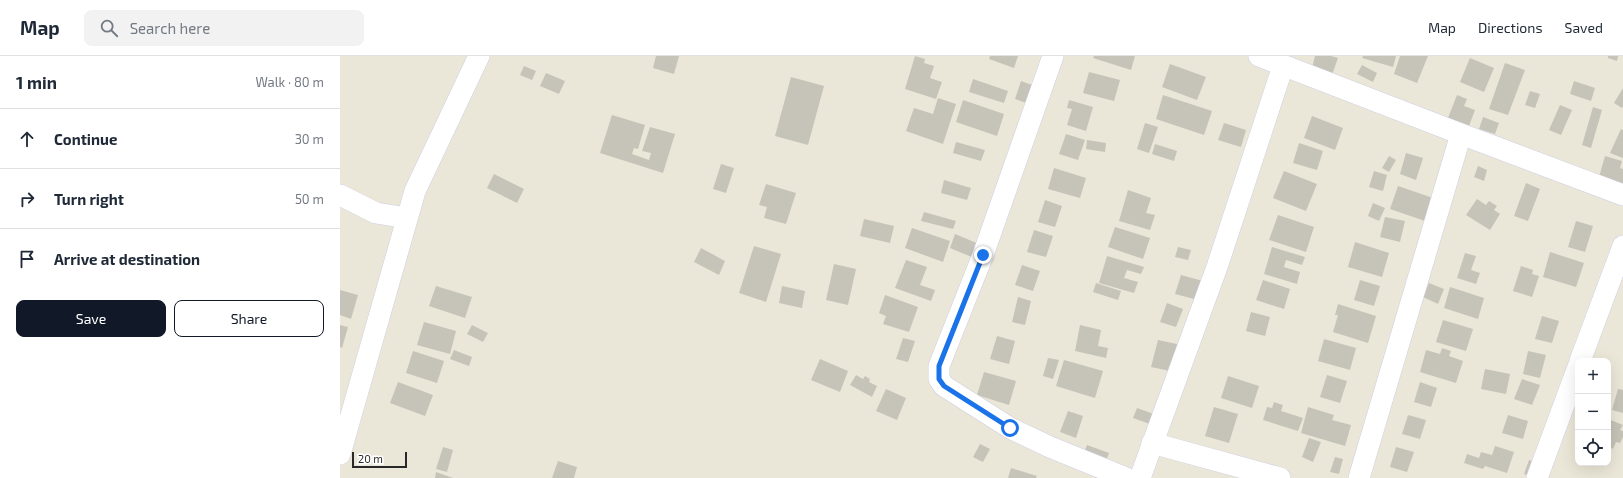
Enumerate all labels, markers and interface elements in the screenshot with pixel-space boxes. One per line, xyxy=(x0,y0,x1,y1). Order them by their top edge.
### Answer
search box xyxy=(84,10,364,46)
text: Map xyxy=(20,16,60,39)
icon: search xyxy=(98,17,120,39)
text: Search here xyxy=(130,19,210,37)
text: Map xyxy=(1428,19,1456,36)
text: Directions xyxy=(1478,19,1543,36)
text: Saved xyxy=(1565,19,1603,36)
text: 1 min xyxy=(16,72,57,92)
text: Walk · 80 m xyxy=(255,74,324,90)
icon: ahead xyxy=(16,128,38,150)
text: Continue xyxy=(54,130,117,148)
text: 30 m xyxy=(295,131,324,147)
icon: right xyxy=(16,188,38,210)
text: Turn right xyxy=(54,190,124,208)
text: 50 m xyxy=(295,191,324,207)
route end xyxy=(974,246,992,264)
icon: arrive xyxy=(16,248,38,270)
text: Arrive at destination xyxy=(54,250,200,268)
button: Save xyxy=(16,300,166,337)
button: Share xyxy=(174,300,324,337)
map controls xyxy=(1575,358,1611,466)
button: + xyxy=(1575,358,1611,394)
button: − xyxy=(1575,394,1611,430)
route start xyxy=(1001,419,1019,437)
button: locate xyxy=(1575,430,1611,466)
scale bar xyxy=(352,450,407,469)
text: 20 m xyxy=(358,452,383,465)

